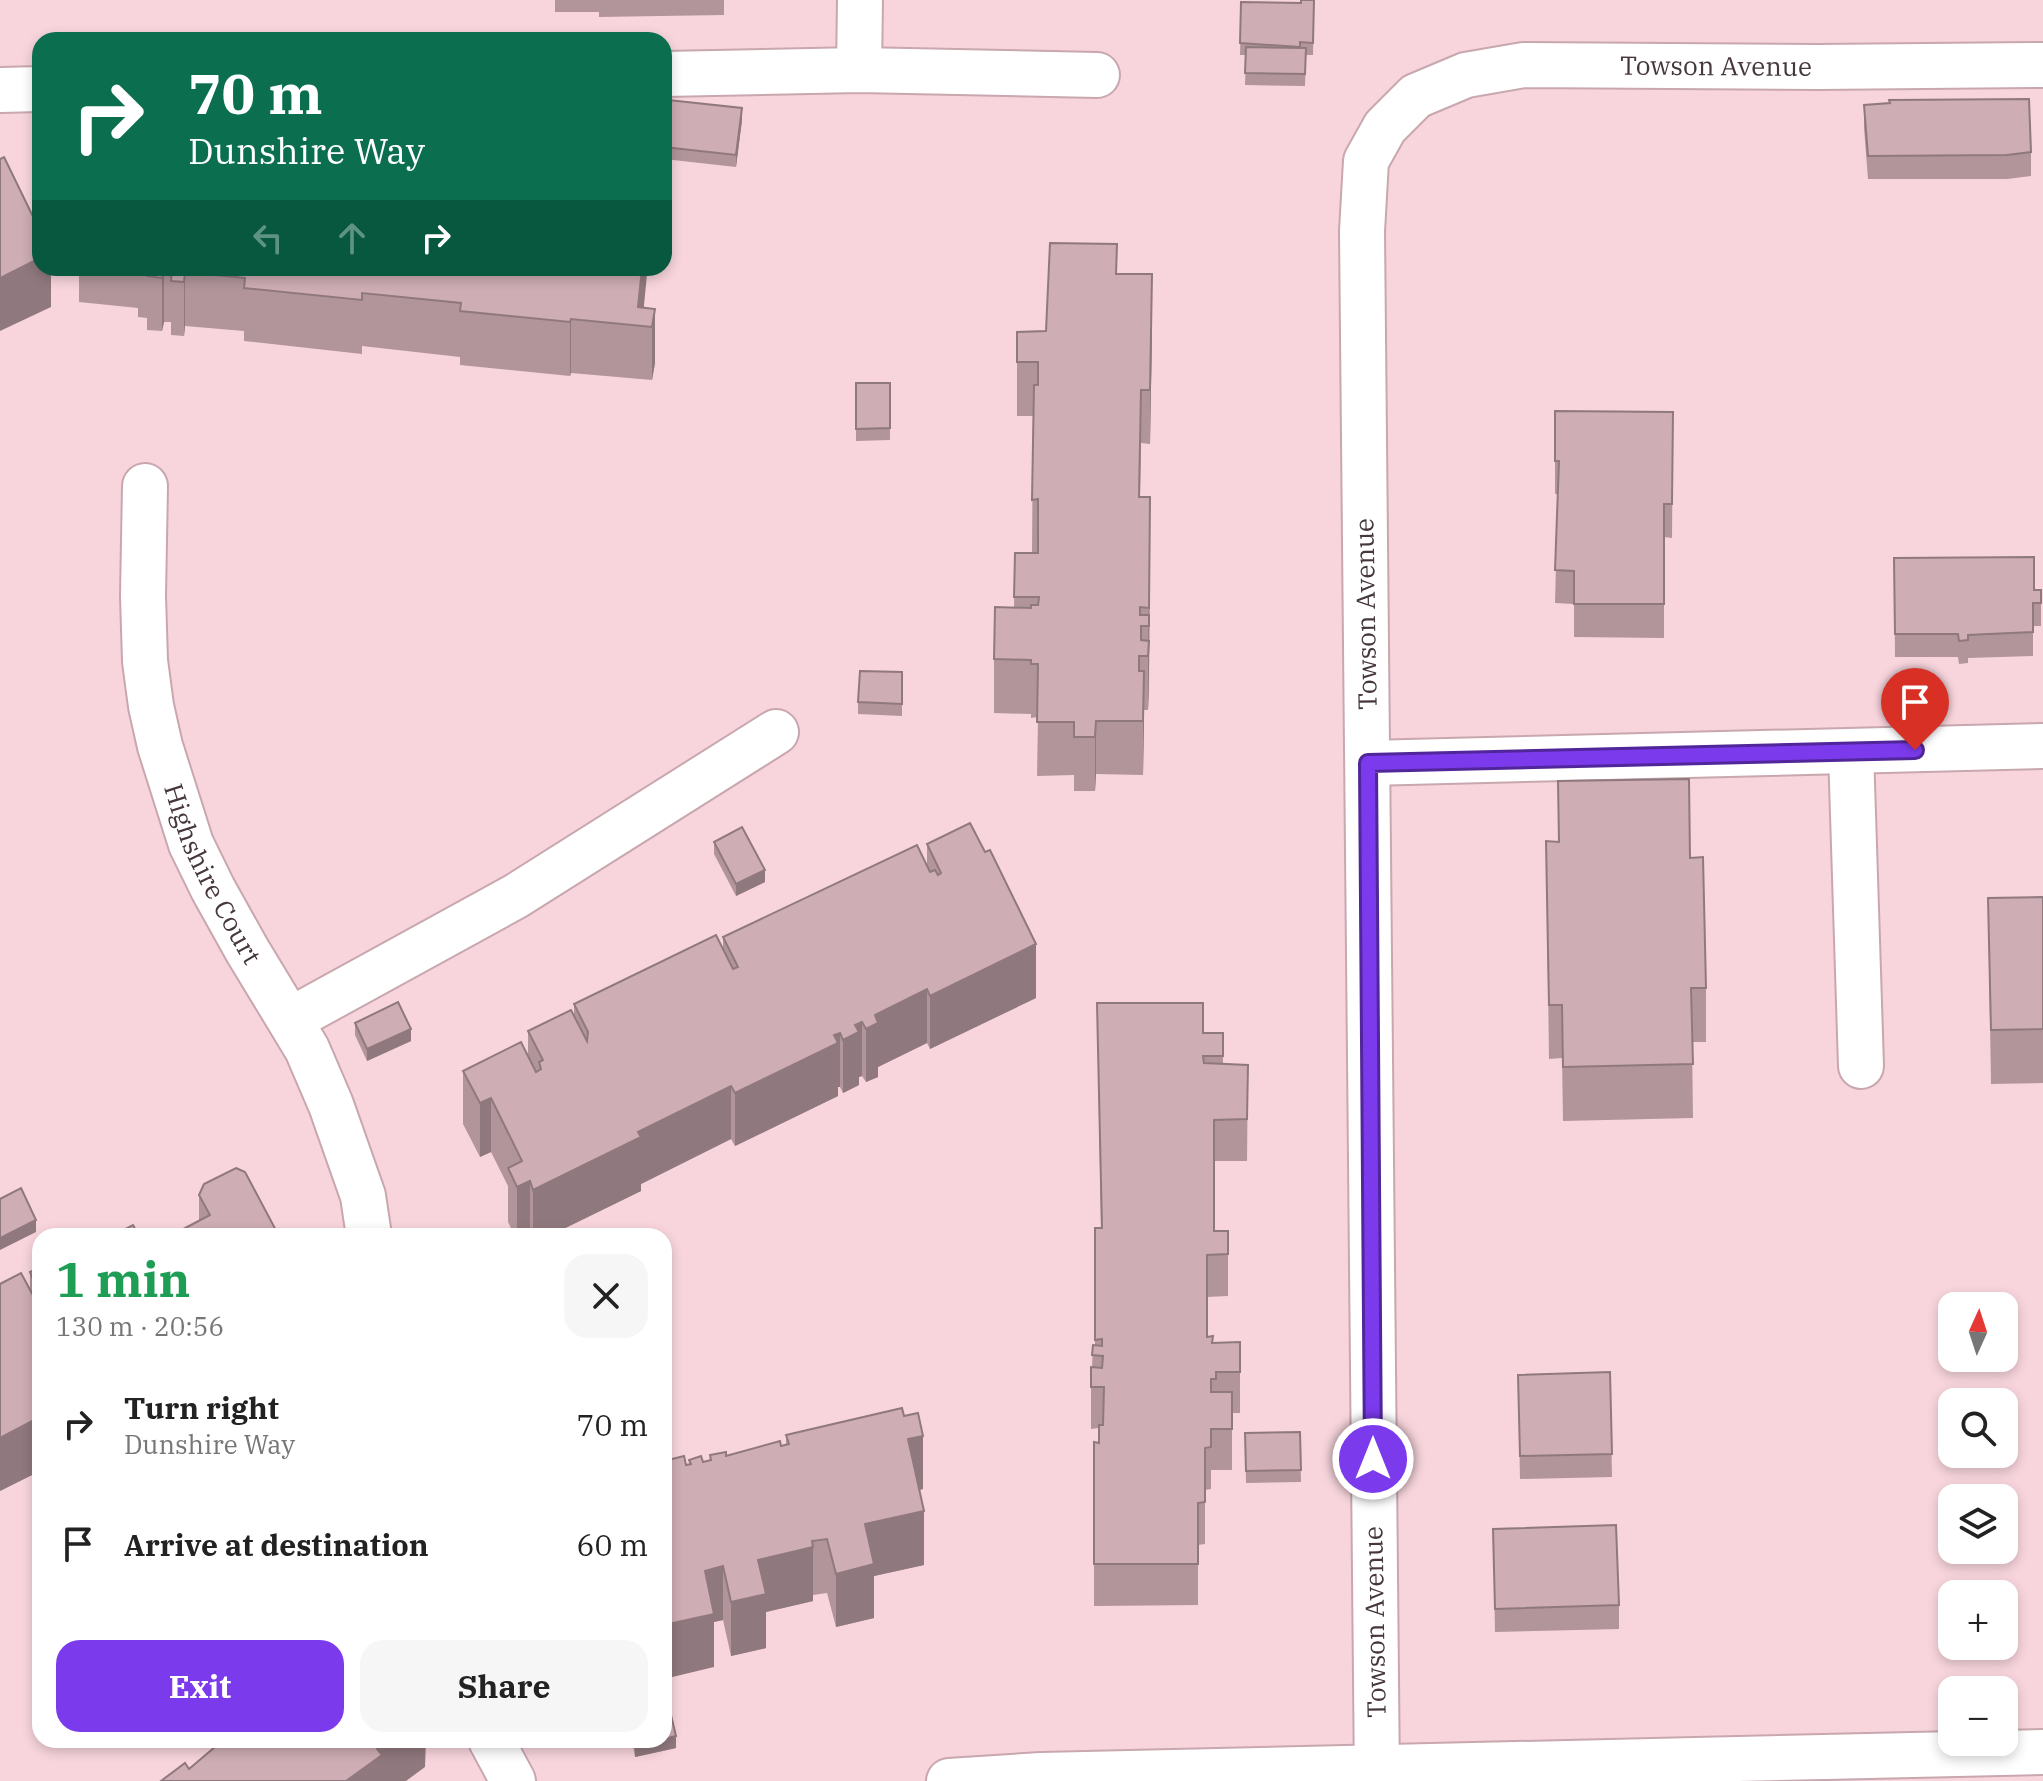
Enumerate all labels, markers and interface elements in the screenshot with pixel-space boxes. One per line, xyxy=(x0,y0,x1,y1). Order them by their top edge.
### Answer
street label: Towson Avenue xyxy=(1620,48,1812,83)
text: 70 m xyxy=(188,57,323,129)
icon: right xyxy=(56,64,160,168)
text: Dunshire Way xyxy=(188,127,425,174)
icon: left xyxy=(246,216,290,260)
icon: ahead xyxy=(330,216,374,260)
icon: right xyxy=(414,216,458,260)
street label: Towson Avenue xyxy=(1346,518,1384,710)
pin xyxy=(1881,668,1949,750)
icon: arrive xyxy=(1893,680,1937,724)
street label: Highshire Court xyxy=(157,779,270,970)
text: 1 min xyxy=(56,1248,190,1310)
button: close xyxy=(564,1254,648,1338)
north arrow xyxy=(1938,1292,2018,1372)
map controls xyxy=(1938,1292,2018,1756)
text: 130 m · 20:56 xyxy=(56,1309,224,1343)
text: Turn right xyxy=(124,1388,279,1427)
button: search xyxy=(1938,1388,2018,1468)
icon: right xyxy=(56,1402,100,1446)
text: 70 m xyxy=(576,1405,648,1444)
position arrow xyxy=(1331,1417,1415,1501)
text: Dunshire Way xyxy=(124,1427,295,1461)
button: layers xyxy=(1938,1484,2018,1564)
icon: arrive xyxy=(56,1522,100,1566)
text: Arrive at destination xyxy=(124,1525,429,1564)
text: 60 m xyxy=(576,1525,648,1564)
street label: Towson Avenue xyxy=(1355,1526,1393,1718)
button: + xyxy=(1938,1580,2018,1660)
button: Exit xyxy=(56,1640,344,1732)
button: Share xyxy=(360,1640,648,1732)
button: − xyxy=(1938,1676,2018,1756)

